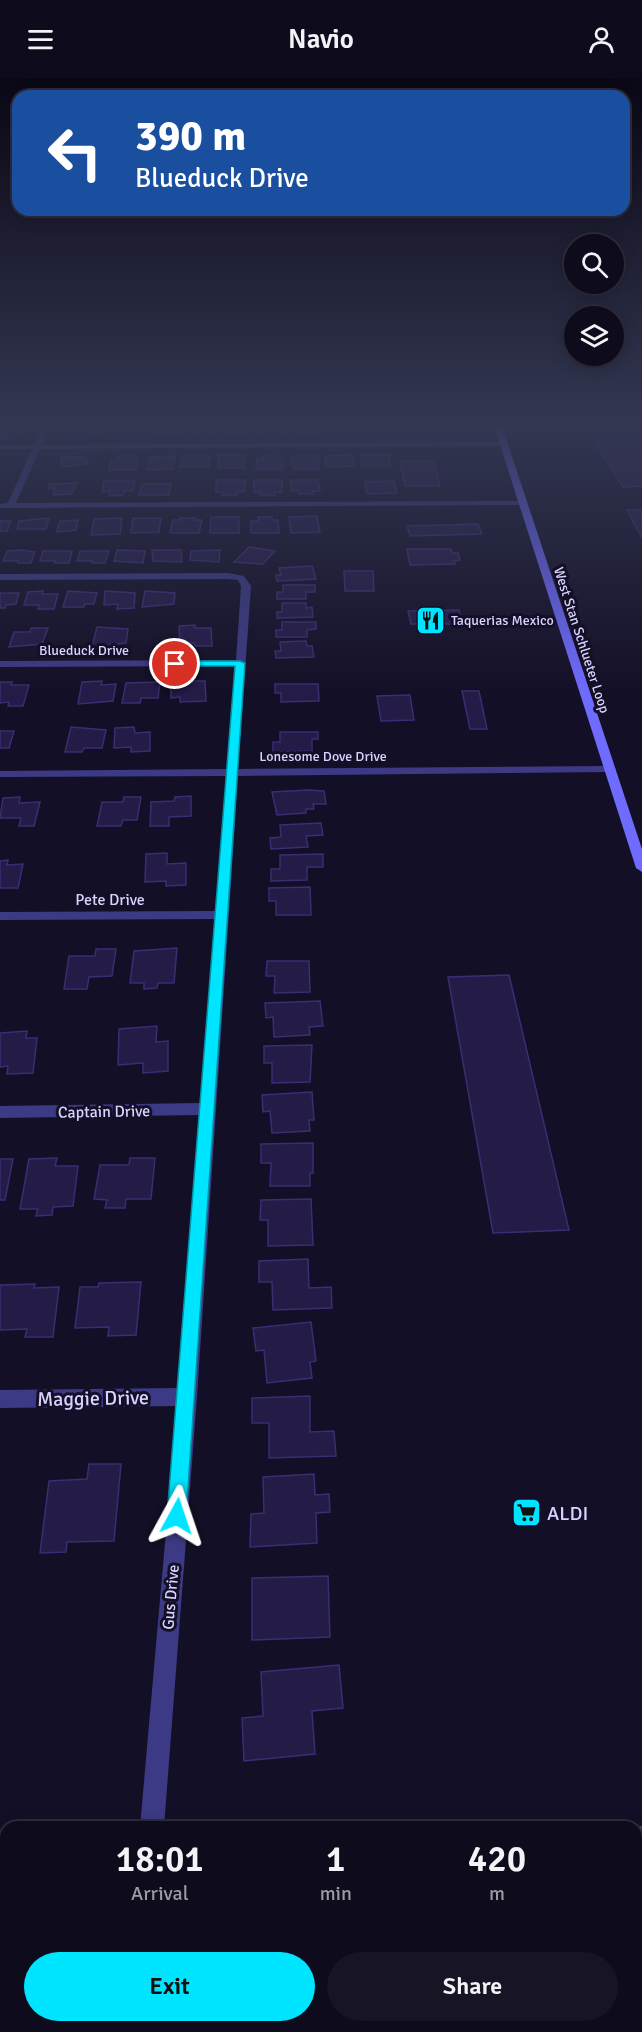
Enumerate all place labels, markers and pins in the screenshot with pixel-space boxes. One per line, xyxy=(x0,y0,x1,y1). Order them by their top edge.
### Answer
restaurant icon: Taquerias Mexico xyxy=(414,604,446,636)
place label: Taquerias Mexico xyxy=(451,612,554,629)
pin xyxy=(149,638,200,689)
supermarket icon: ALDI xyxy=(510,1497,542,1529)
place label: ALDI xyxy=(547,1501,588,1526)

